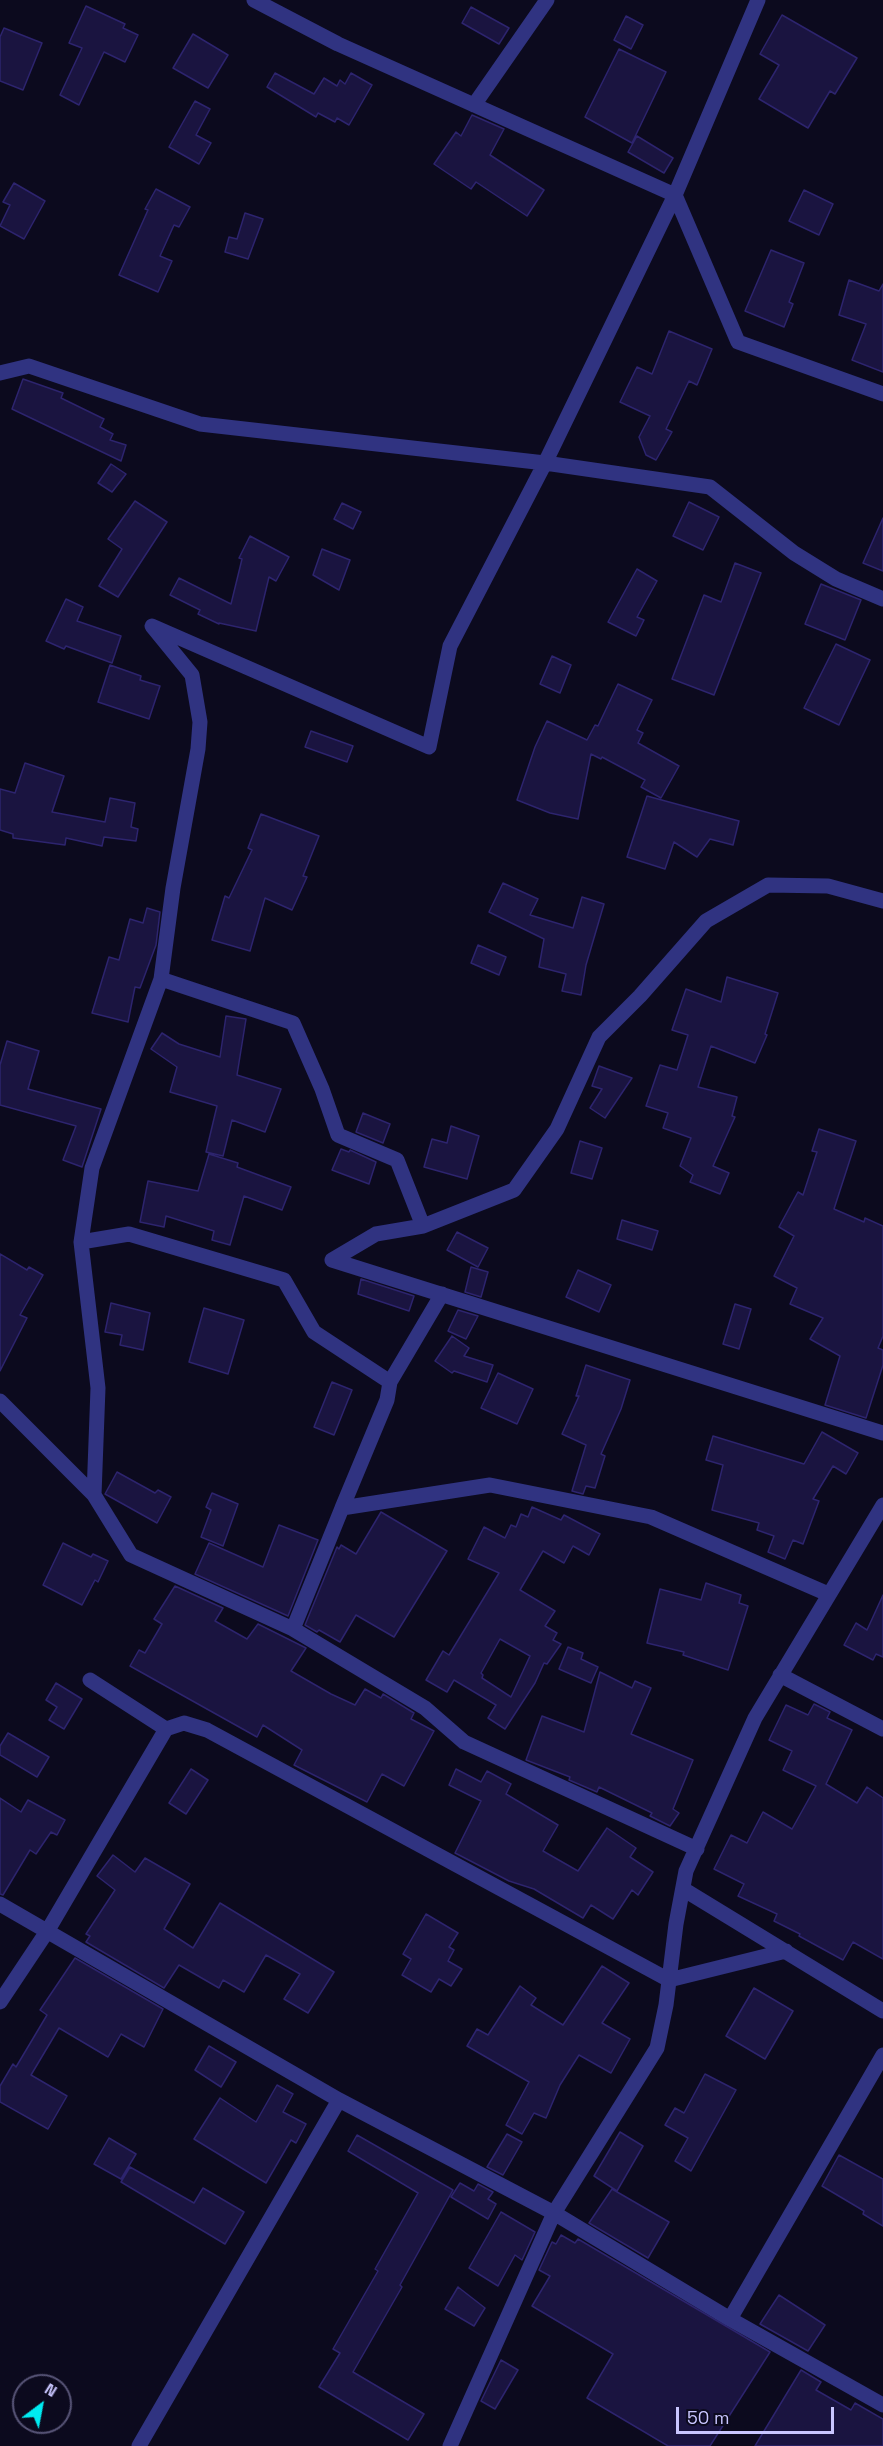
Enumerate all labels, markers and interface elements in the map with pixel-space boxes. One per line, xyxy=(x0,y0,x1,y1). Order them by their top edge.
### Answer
north arrow xyxy=(12,2374,72,2434)
text: N xyxy=(41,2378,61,2402)
scale bar xyxy=(679,2395,836,2433)
text: 50 m xyxy=(687,2406,729,2429)

